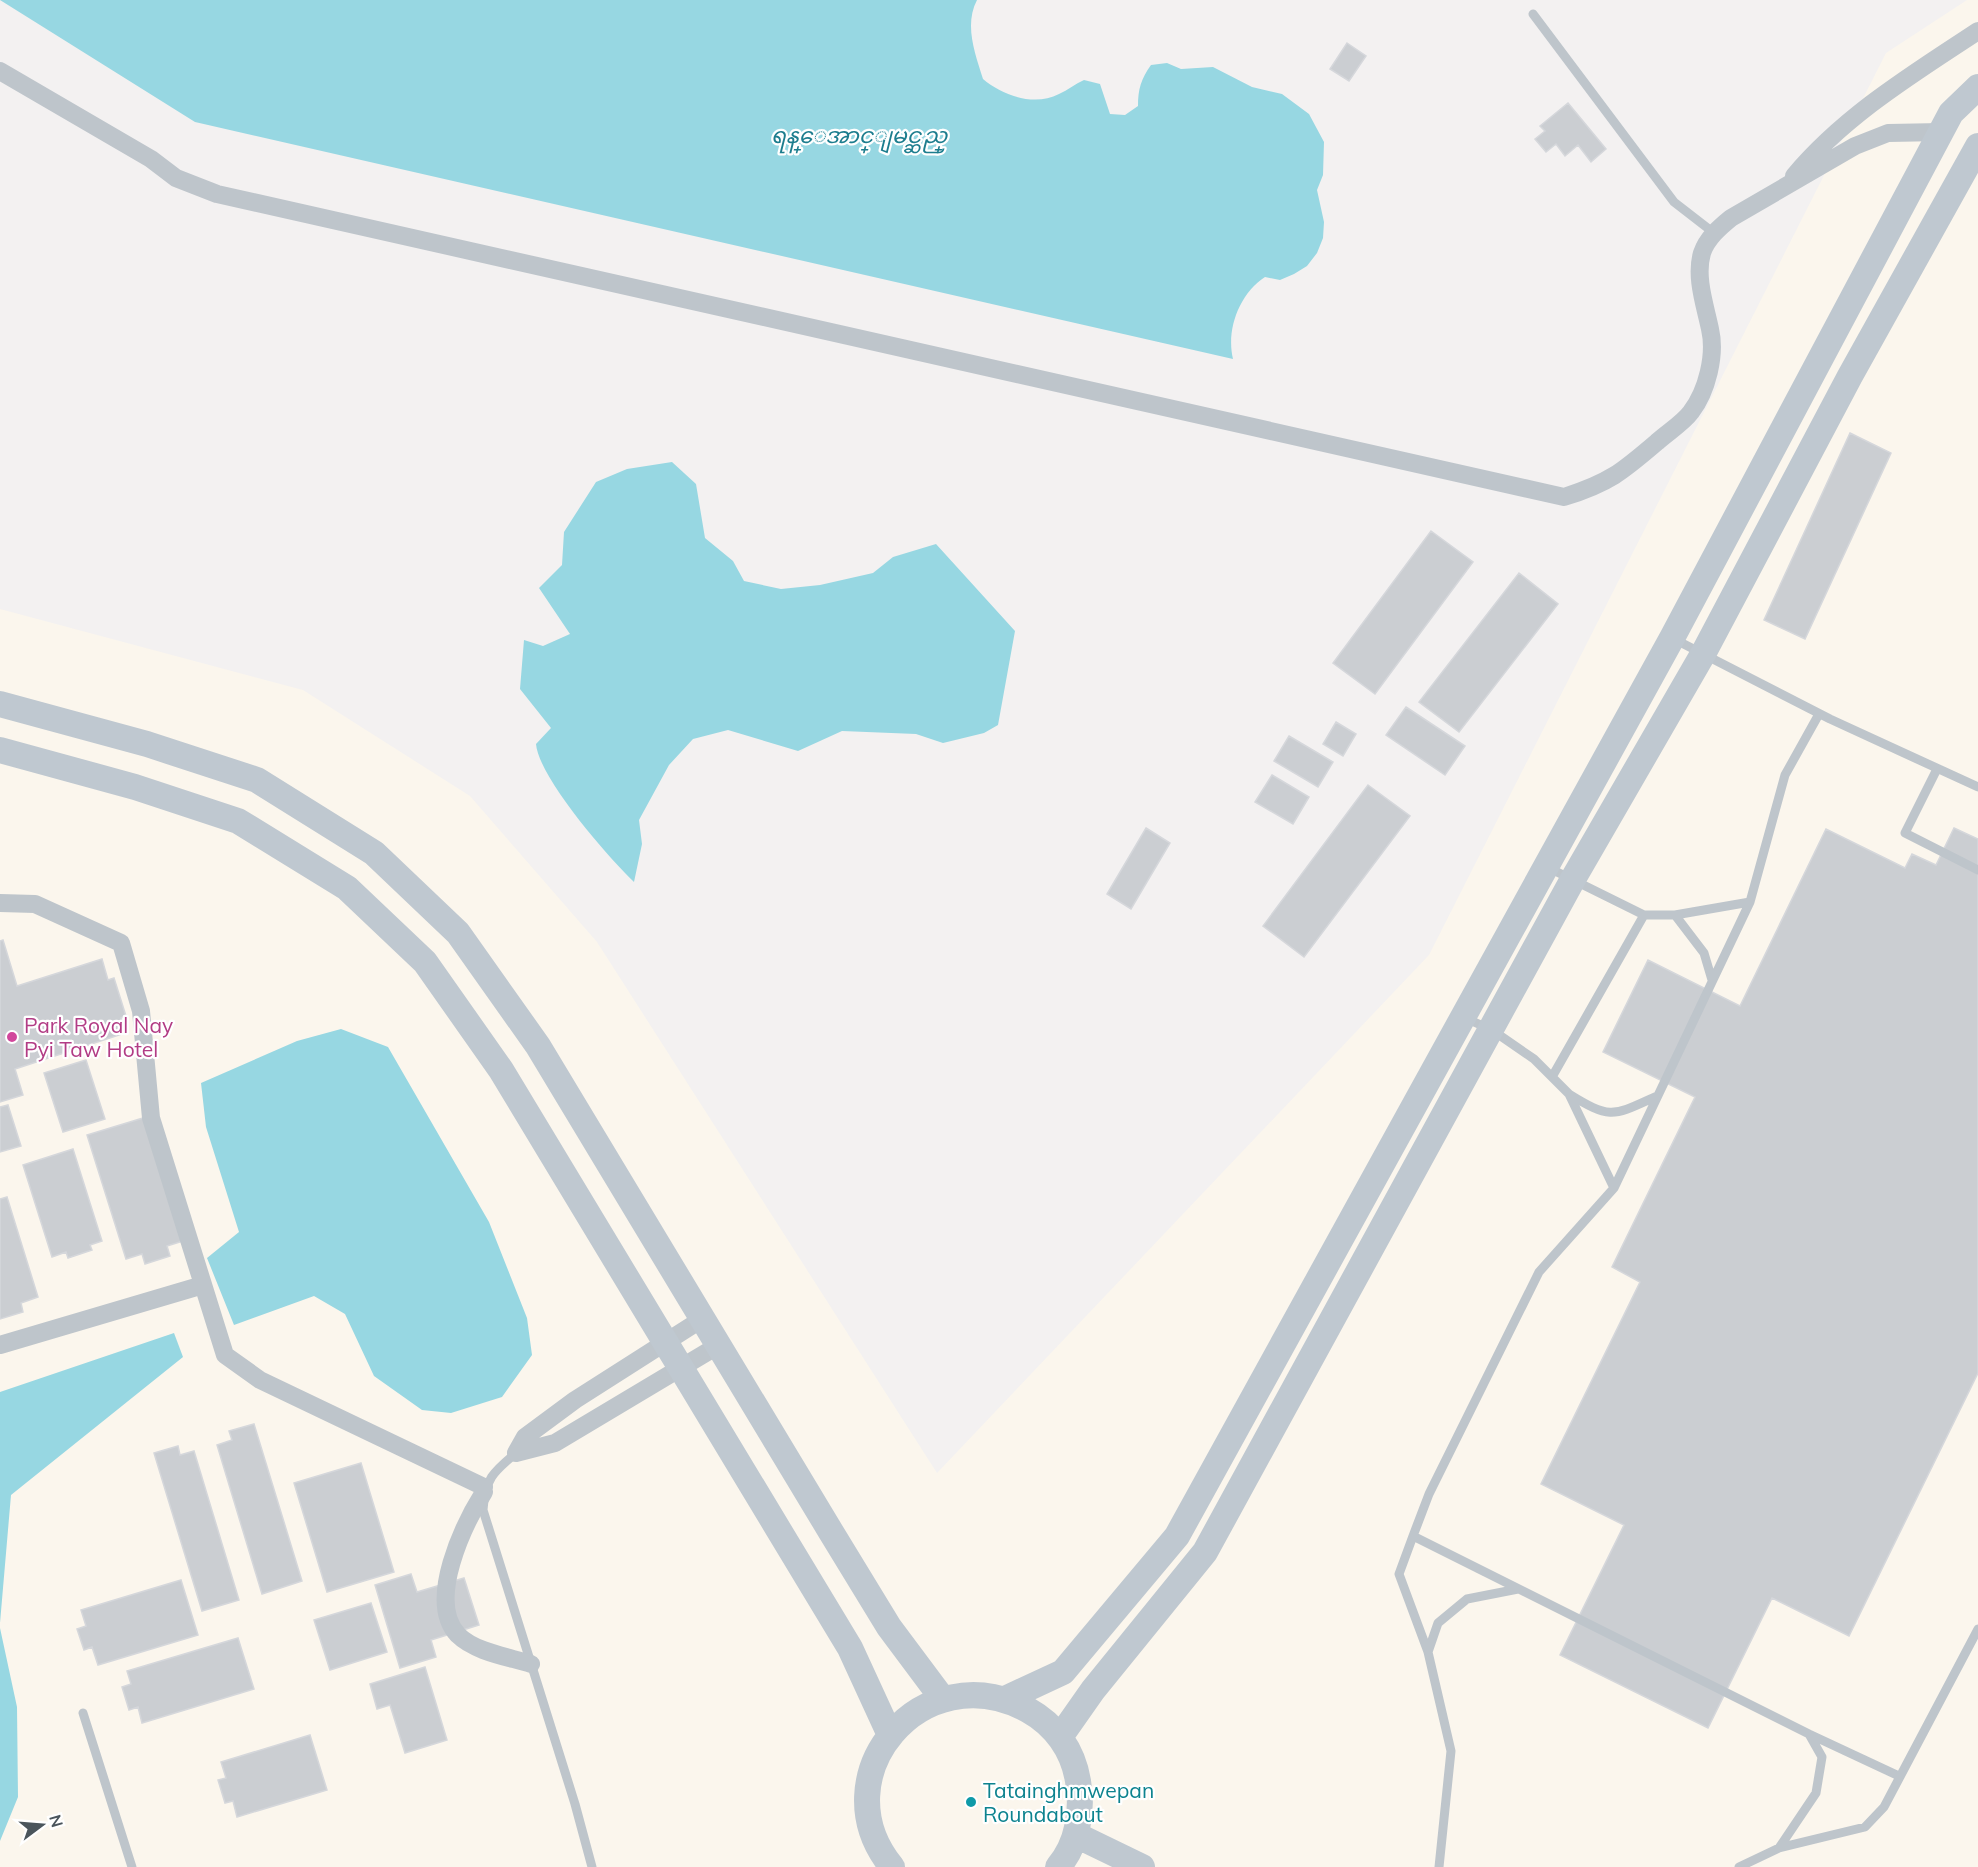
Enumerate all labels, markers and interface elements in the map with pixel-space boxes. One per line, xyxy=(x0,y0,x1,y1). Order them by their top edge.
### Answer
water label: ရန္ေအာင္ျမင္ဆည္ xyxy=(771,121,949,154)
place label: Park Royal Nay Pyi Taw Hotel xyxy=(24,1012,173,1062)
marker: Park Royal Nay Pyi Taw Hotel xyxy=(5,1030,19,1044)
place label: Tatainghmwepan Roundabout xyxy=(983,1777,1154,1827)
north arrow xyxy=(12,1795,72,1855)
marker: Tatainghmwepan Roundabout xyxy=(964,1795,978,1809)
text: N xyxy=(45,1812,68,1829)

